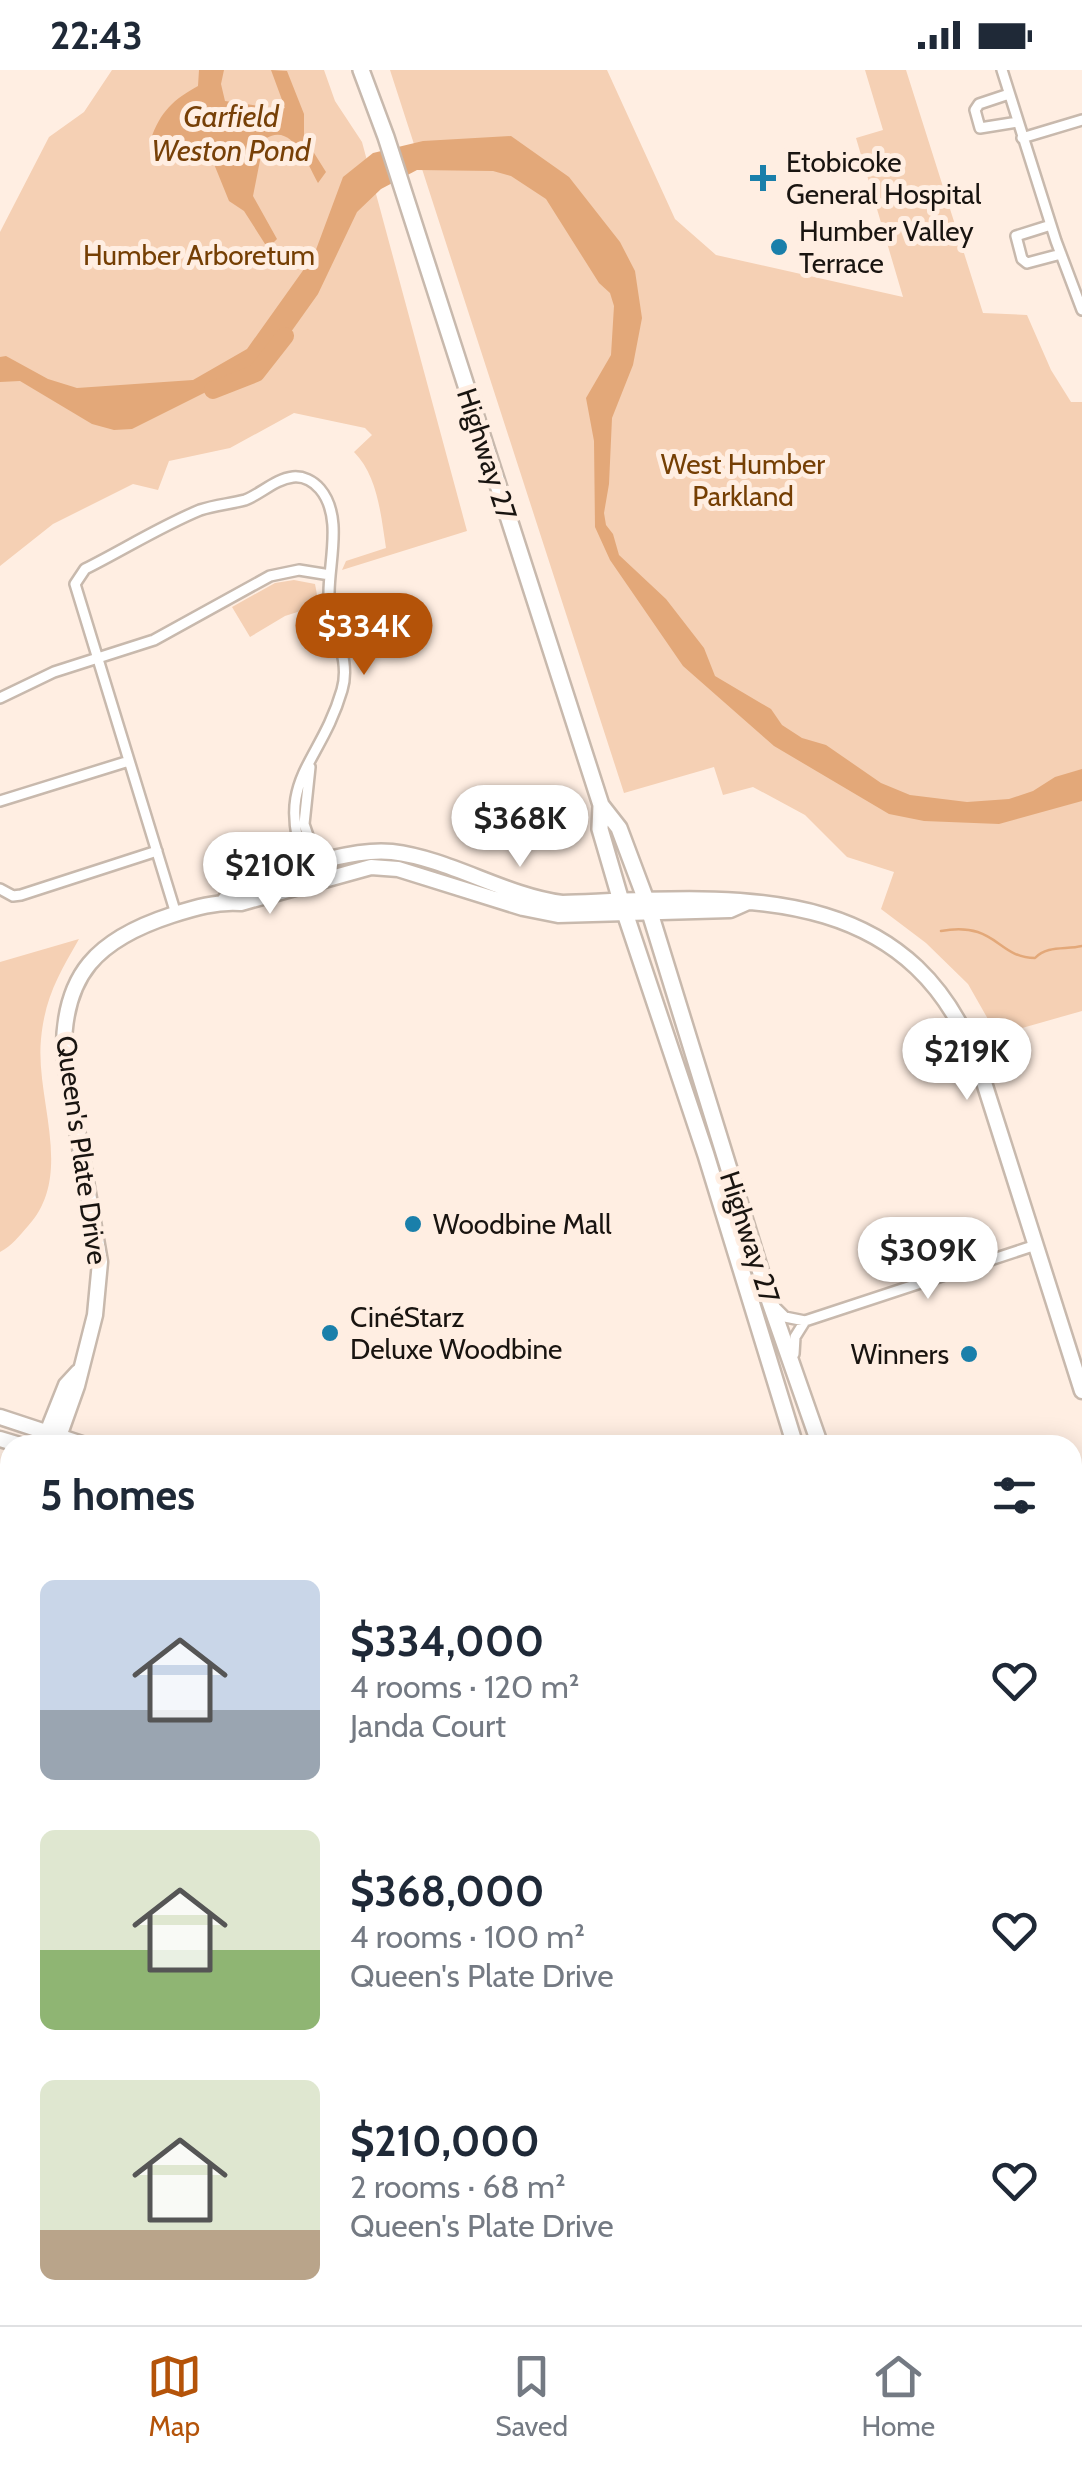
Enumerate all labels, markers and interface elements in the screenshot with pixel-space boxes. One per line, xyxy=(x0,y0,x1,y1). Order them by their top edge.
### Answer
text: 22:43 xyxy=(50,12,143,59)
water label: Garfield Weston Pond xyxy=(151,98,312,169)
place label: Etobicoke General Hospital xyxy=(786,145,982,211)
marker: Etobicoke General Hospital xyxy=(750,165,776,191)
place label: Humber Valley Terrace xyxy=(799,214,974,280)
marker: Humber Valley Terrace xyxy=(768,236,790,258)
park label: Humber Arboretum xyxy=(83,238,315,272)
street label: Highway 27 xyxy=(450,384,524,524)
park label: West Humber Parkland xyxy=(661,447,825,513)
pin: $334K xyxy=(294,593,434,678)
text: $334K xyxy=(318,606,411,645)
pin: $368K xyxy=(450,785,590,870)
text: $368K xyxy=(473,798,567,837)
pin: $210K xyxy=(200,832,340,917)
text: $210K xyxy=(225,845,315,884)
pin: $219K xyxy=(897,1018,1037,1103)
text: $219K xyxy=(924,1031,1010,1070)
street label: Queen's Plate Drive xyxy=(49,1033,115,1267)
street label: Highway 27 xyxy=(713,1167,787,1307)
place label: Woodbine Mall xyxy=(433,1207,612,1241)
marker: Woodbine Mall xyxy=(402,1213,424,1235)
pin: $309K xyxy=(858,1217,998,1302)
text: $309K xyxy=(880,1230,976,1269)
place label: CinéStarz Deluxe Woodbine xyxy=(350,1300,562,1366)
marker: CinéStarz Deluxe Woodbine xyxy=(319,1322,341,1344)
place label: Winners xyxy=(851,1337,949,1371)
marker: Winners xyxy=(958,1343,980,1365)
icon: filters xyxy=(987,1468,1042,1523)
text: 5 homes xyxy=(40,1469,195,1521)
text: $334,000 xyxy=(350,1615,544,1667)
icon: home xyxy=(120,1620,240,1740)
icon: heart xyxy=(987,1653,1042,1708)
text: 4 rooms · 120 m² xyxy=(350,1667,579,1706)
text: Janda Court xyxy=(350,1706,506,1745)
text: $368,000 xyxy=(350,1865,544,1917)
icon: home xyxy=(120,1870,240,1990)
icon: heart xyxy=(987,1903,1042,1958)
text: 4 rooms · 100 m² xyxy=(350,1917,585,1956)
text: Queen's Plate Drive xyxy=(350,1956,614,1995)
text: $210,000 xyxy=(350,2115,540,2167)
icon: home xyxy=(120,2120,240,2240)
icon: heart xyxy=(987,2153,1042,2208)
text: 2 rooms · 68 m² xyxy=(350,2167,566,2206)
text: Queen's Plate Drive xyxy=(350,2206,614,2245)
tab: Map xyxy=(147,2349,202,2443)
tab: Saved xyxy=(495,2349,568,2443)
tab: Home xyxy=(862,2349,935,2443)

